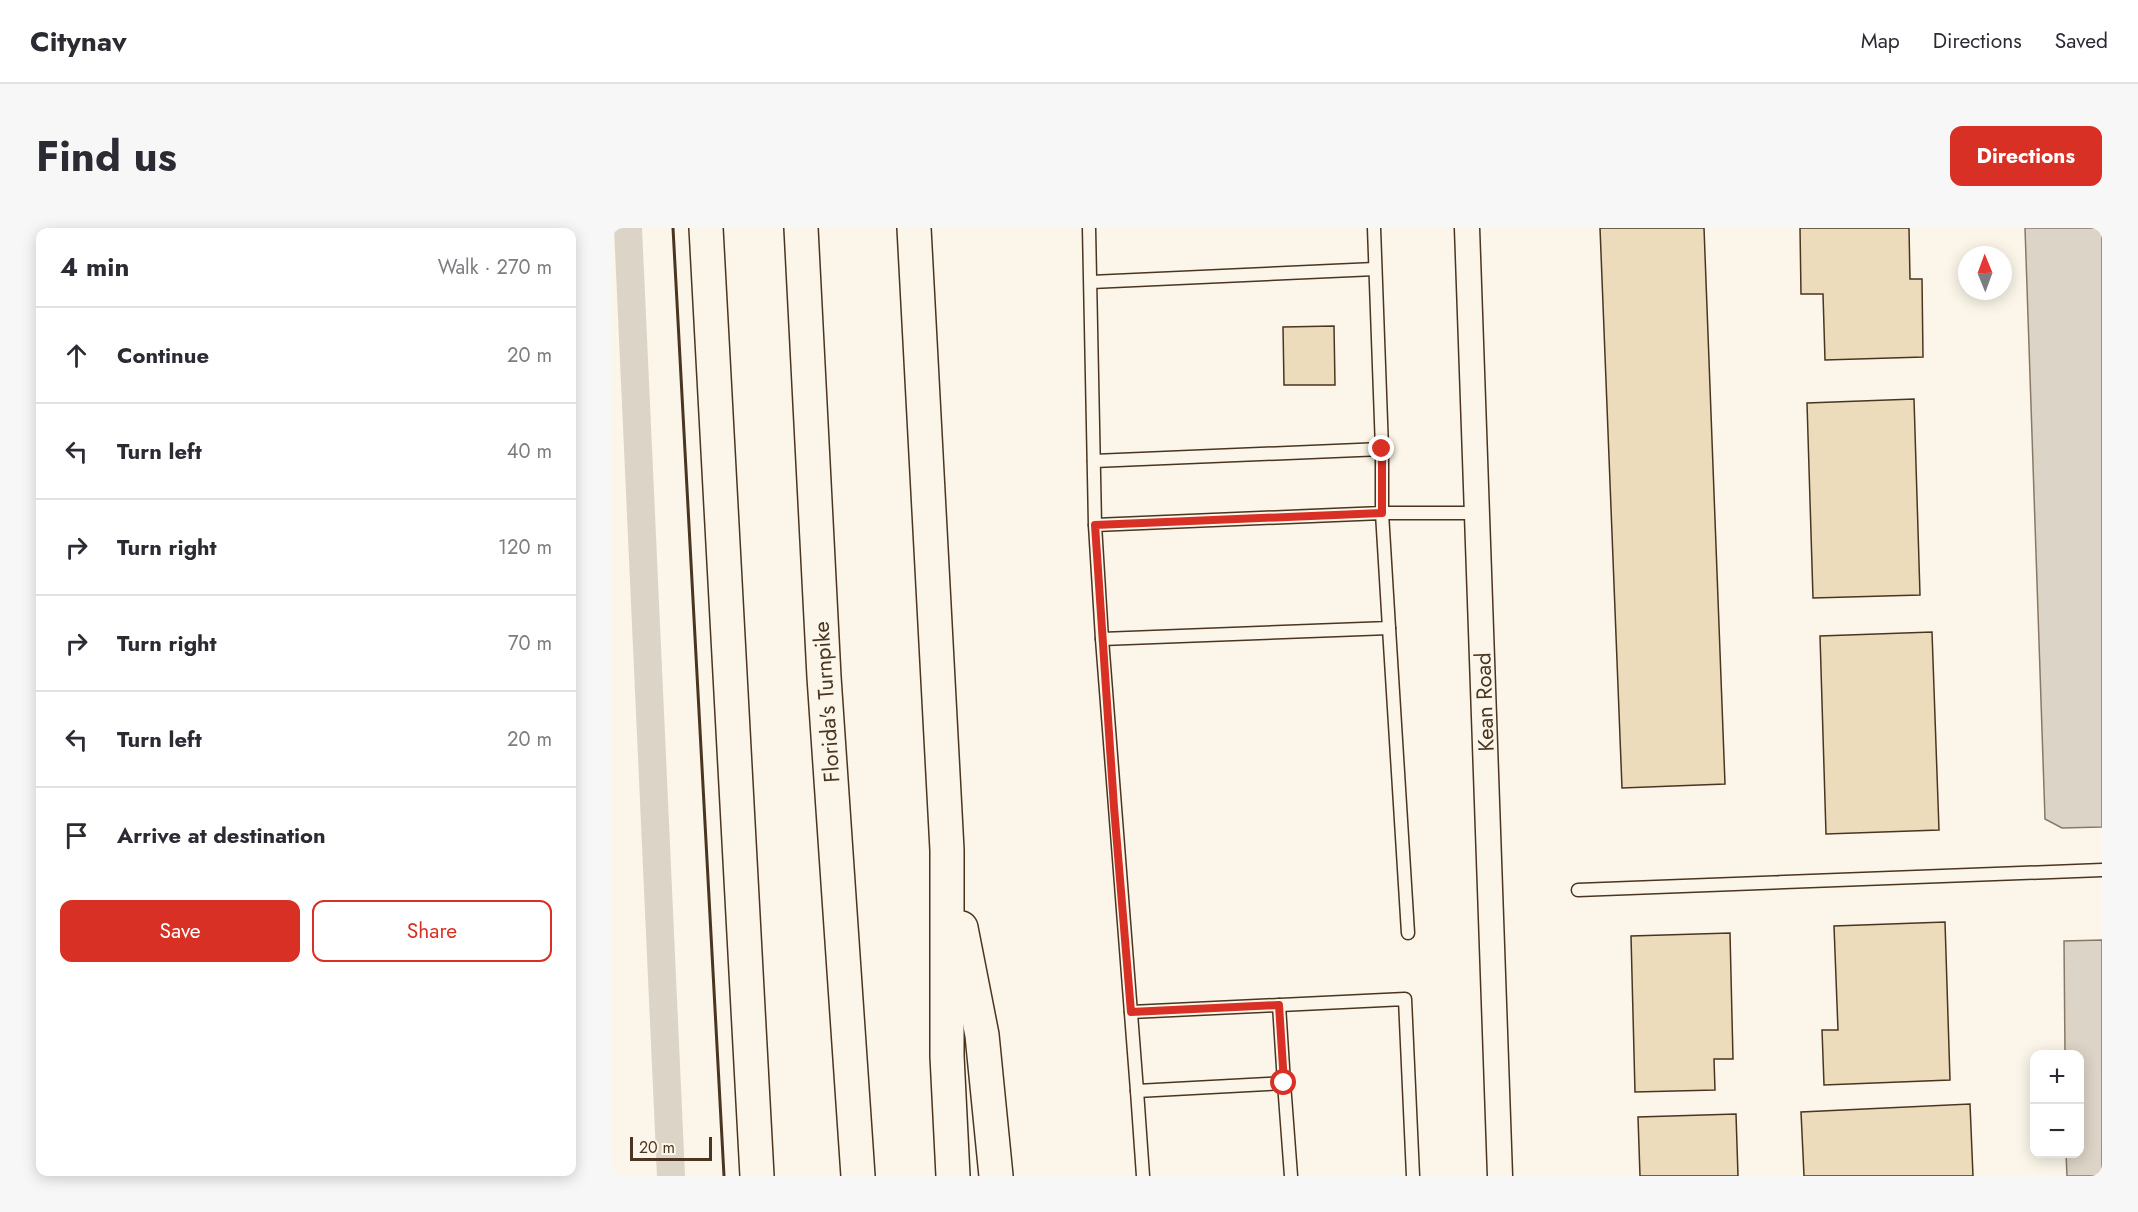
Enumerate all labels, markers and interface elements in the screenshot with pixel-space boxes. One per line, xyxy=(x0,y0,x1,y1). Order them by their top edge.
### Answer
text: Citynav xyxy=(30,21,127,62)
text: Map xyxy=(1861,26,1900,56)
text: Directions xyxy=(1933,26,2022,56)
text: Saved xyxy=(2055,26,2108,56)
text: Find us xyxy=(36,126,177,187)
button: Directions xyxy=(1950,126,2102,186)
north arrow xyxy=(1958,246,2012,300)
text: 4 min xyxy=(60,248,129,286)
text: Walk · 270 m xyxy=(438,253,552,282)
icon: ahead xyxy=(60,339,93,372)
text: Continue xyxy=(117,339,209,371)
text: 20 m xyxy=(507,341,552,370)
icon: left xyxy=(60,435,93,468)
text: Turn left xyxy=(117,435,202,467)
route end xyxy=(1368,435,1394,461)
text: 40 m xyxy=(507,437,552,466)
icon: right xyxy=(60,531,93,564)
text: Turn right xyxy=(117,531,217,563)
text: 120 m xyxy=(498,533,552,562)
street label: Florida's Turnpike xyxy=(804,620,848,784)
icon: right xyxy=(60,627,93,660)
text: Turn right xyxy=(117,627,217,659)
text: 70 m xyxy=(508,629,552,658)
street label: Kean Road xyxy=(1466,652,1502,752)
icon: left xyxy=(60,723,93,756)
text: Turn left xyxy=(117,723,202,755)
text: 20 m xyxy=(507,725,552,754)
icon: arrive xyxy=(60,819,93,852)
text: Arrive at destination xyxy=(117,819,326,851)
button: Save xyxy=(60,900,300,962)
button: Share xyxy=(312,900,552,962)
map controls xyxy=(2030,1050,2084,1158)
button: + xyxy=(2030,1050,2084,1104)
route start xyxy=(1270,1069,1296,1095)
button: − xyxy=(2030,1104,2084,1158)
scale bar xyxy=(630,1134,712,1162)
text: 20 m xyxy=(639,1136,675,1159)

